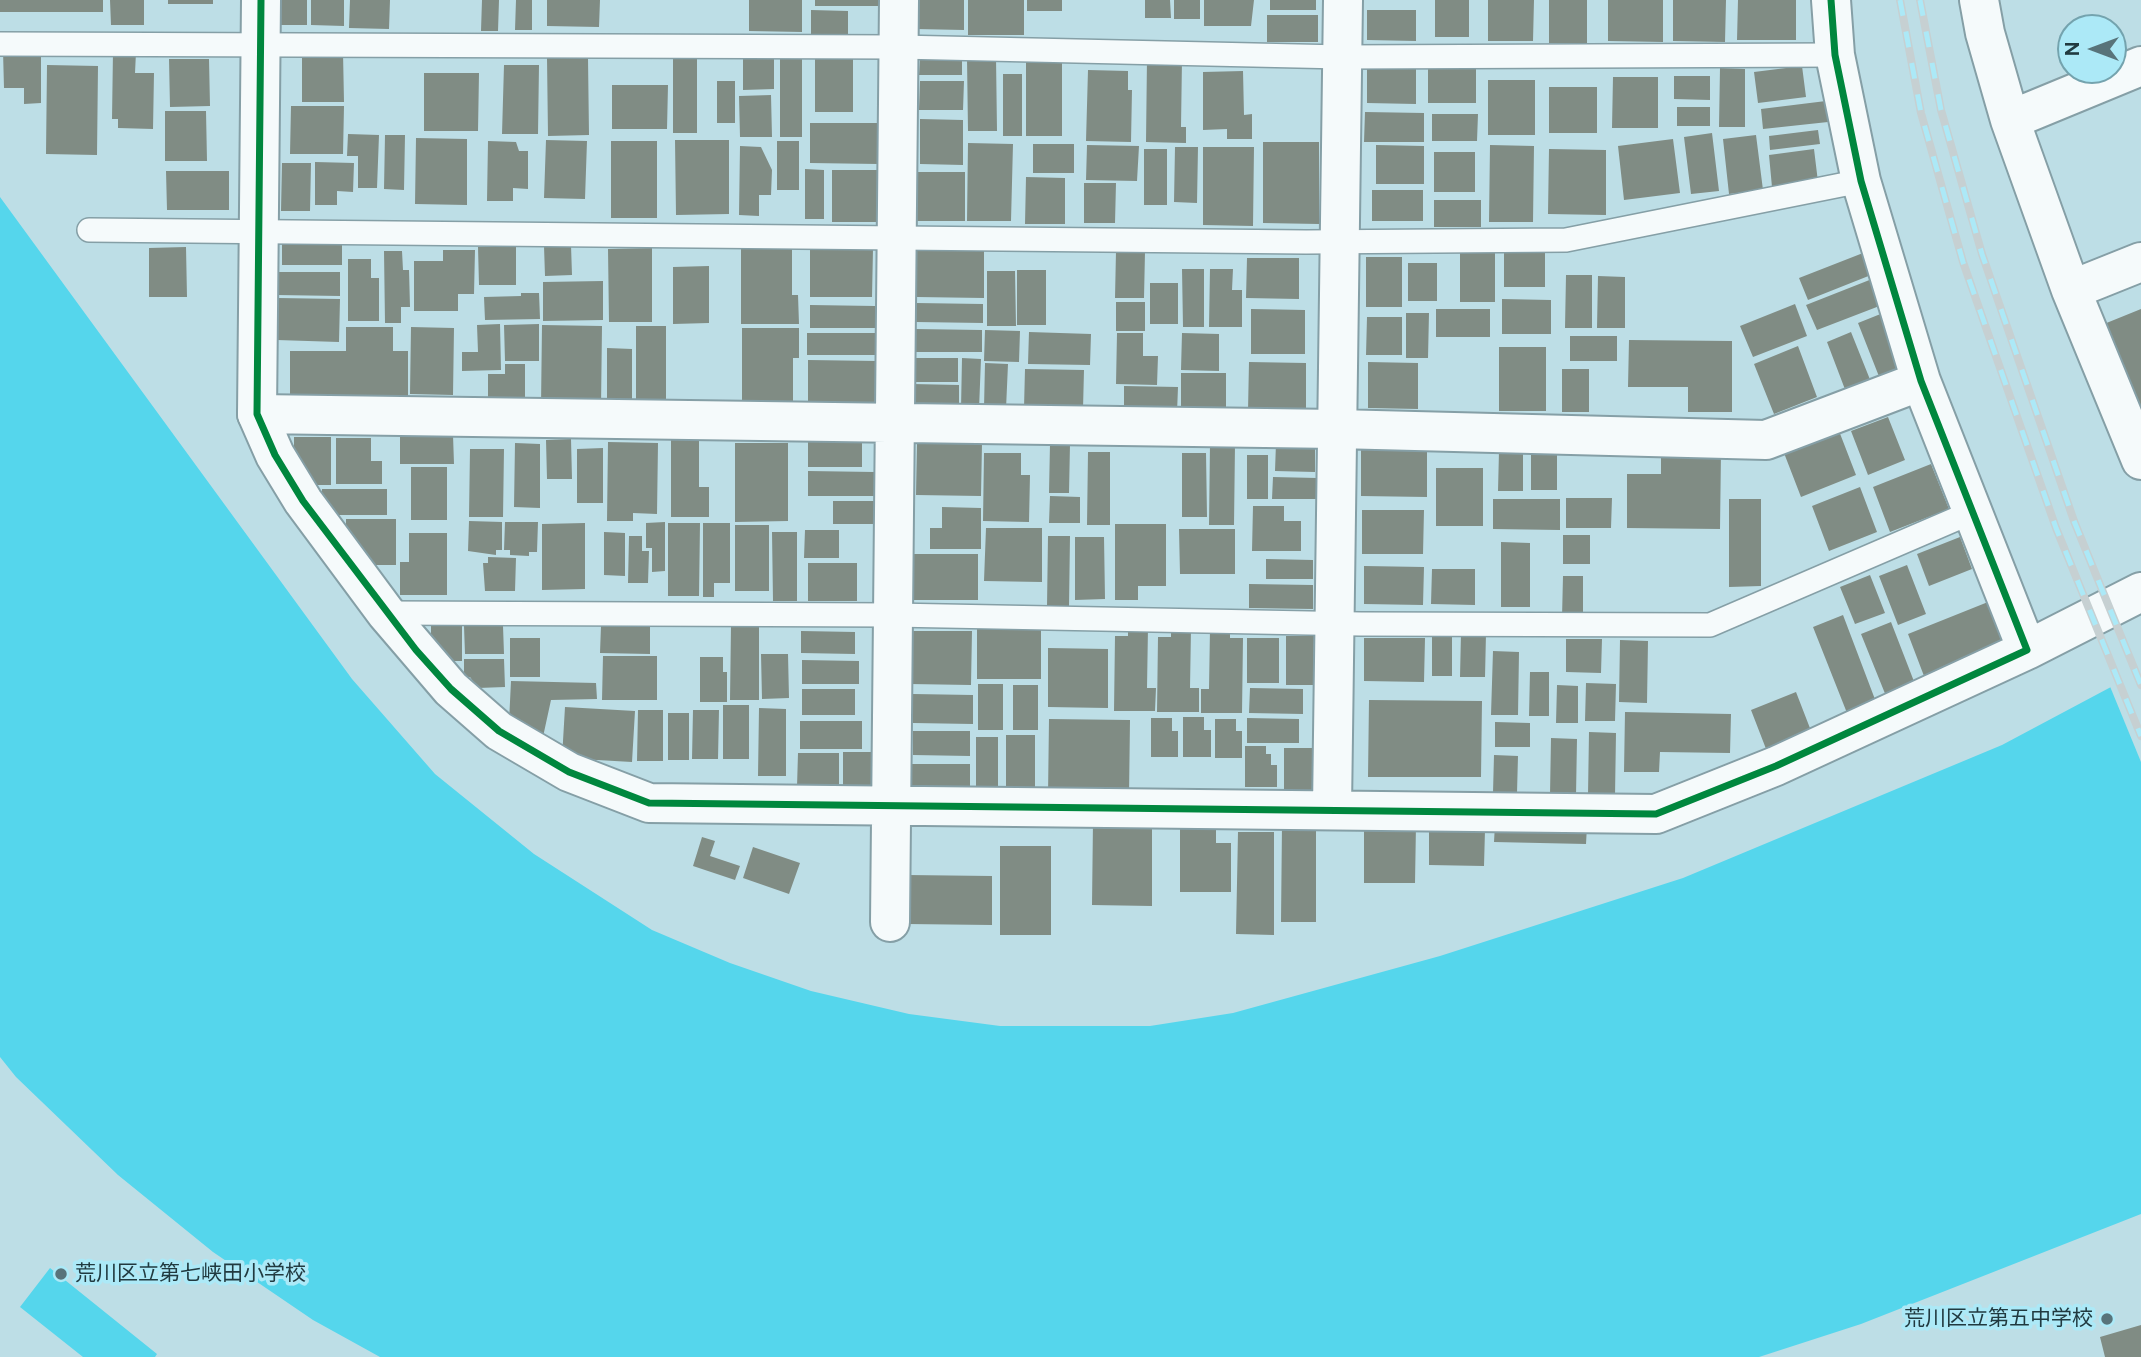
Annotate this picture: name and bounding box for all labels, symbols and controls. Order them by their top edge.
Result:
north arrow [2057,14,2127,84]
text: N [2061,42,2084,56]
place label: 荒川区立第七峡田小学校 [75,1261,306,1287]
marker: 荒川区立第七峡田小学校 [53,1266,69,1282]
place label: 荒川区立第五中学校 [1904,1306,2093,1332]
marker: 荒川区立第五中学校 [2099,1311,2115,1327]

